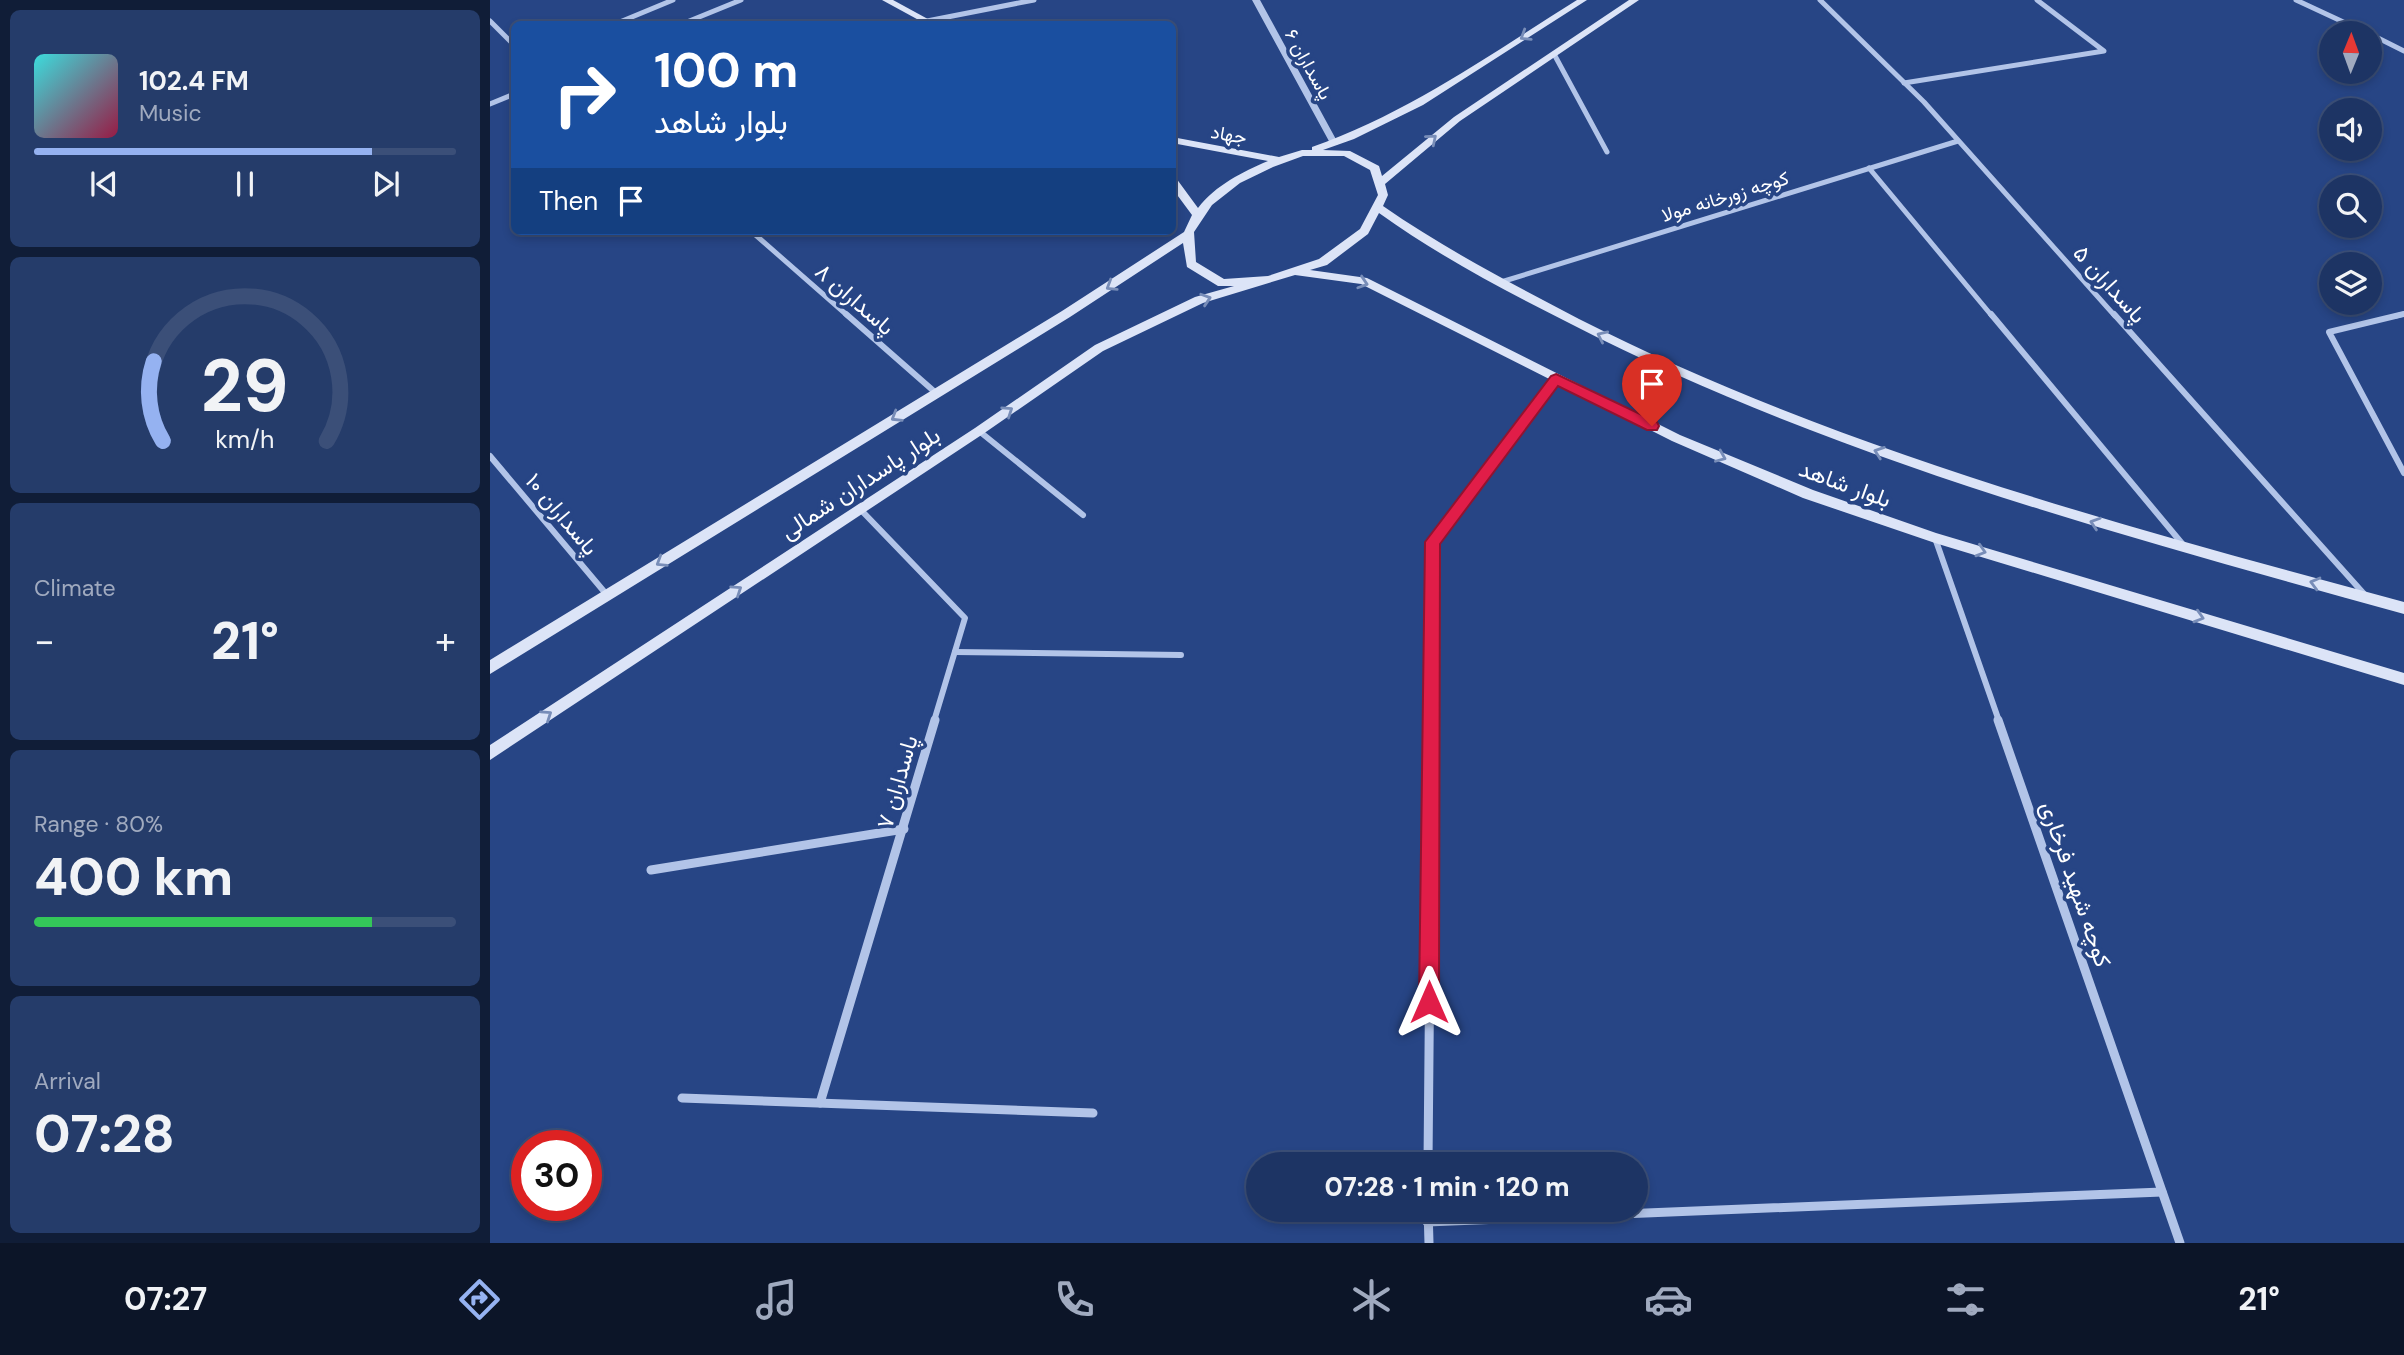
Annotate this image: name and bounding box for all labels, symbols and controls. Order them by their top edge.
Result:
north arrow [2319,21,2382,84]
map controls [2319,21,2382,315]
street label: پاسداران ۶ [1278,24,1338,105]
one-way arrow [1520,27,1533,40]
text: 100 m [654,38,798,102]
icon: right [539,49,630,140]
text: 102.4 FM [139,64,249,98]
text: Music [139,98,202,128]
button: sound [2319,98,2382,161]
text: بلوار شاهد [654,101,788,143]
street label: جهاد [1209,119,1249,150]
one-way arrow [1424,135,1437,147]
icon: previous [85,165,123,203]
icon: pause [226,165,264,203]
icon: next [367,165,405,203]
street label: کوچه زورخانه مولا [1659,165,1792,229]
button: search [2319,175,2382,238]
icon: arrive [612,182,650,220]
text: Then [539,184,598,218]
street label: پاسداران ۵ [2066,238,2153,330]
button: layers [2319,252,2382,315]
street label: پاسداران ۸ [808,256,901,342]
one-way arrow [1356,275,1368,289]
one-way arrow [1106,277,1119,290]
one-way arrow [1199,293,1211,307]
one-way arrow [1597,330,1609,344]
text: 29 [201,339,289,434]
pin [1622,354,1682,426]
icon: arrive [1633,365,1671,403]
one-way arrow [1001,406,1014,419]
one-way arrow [891,409,904,422]
street label: بلوار پاسداران شمالی [774,420,946,547]
text: km/h [215,423,275,456]
one-way arrow [1874,446,1886,460]
one-way arrow [1715,449,1727,463]
street label: بلوار شاهد [1795,453,1895,515]
street label: پاسداران ۱۰ [518,467,605,562]
one-way arrow [2090,516,2102,531]
one-way arrow [1975,543,1987,558]
one-way arrow [656,554,669,567]
text: Climate [34,573,116,603]
one-way arrow [2309,577,2321,592]
one-way arrow [729,585,742,598]
text: 21° [211,607,279,675]
one-way arrow [2193,608,2205,623]
text: − [34,616,55,666]
text: + [435,616,456,666]
one-way arrow [539,711,552,723]
street label: پاسداران ۷ [869,732,926,832]
street label: کوچه شهید فرخاری [2033,797,2118,971]
text: Range · 80% [34,809,163,839]
text: 400 km [34,843,233,911]
position arrow [1392,965,1466,1039]
text: Arrival [34,1066,101,1096]
text: 07:28 [34,1100,175,1168]
speed limit sign: 30 [511,1130,602,1221]
text: 07:28 · 1 min · 120 m [1325,1170,1569,1204]
icon: directions [455,1275,504,1324]
icon: music [752,1275,801,1324]
icon: phone [1050,1275,1099,1324]
icon: climate [1347,1275,1396,1324]
icon: car [1644,1275,1693,1324]
icon: filters [1941,1275,1990,1324]
text: 07:27 [124,1278,207,1320]
text: 21° [2238,1278,2280,1320]

